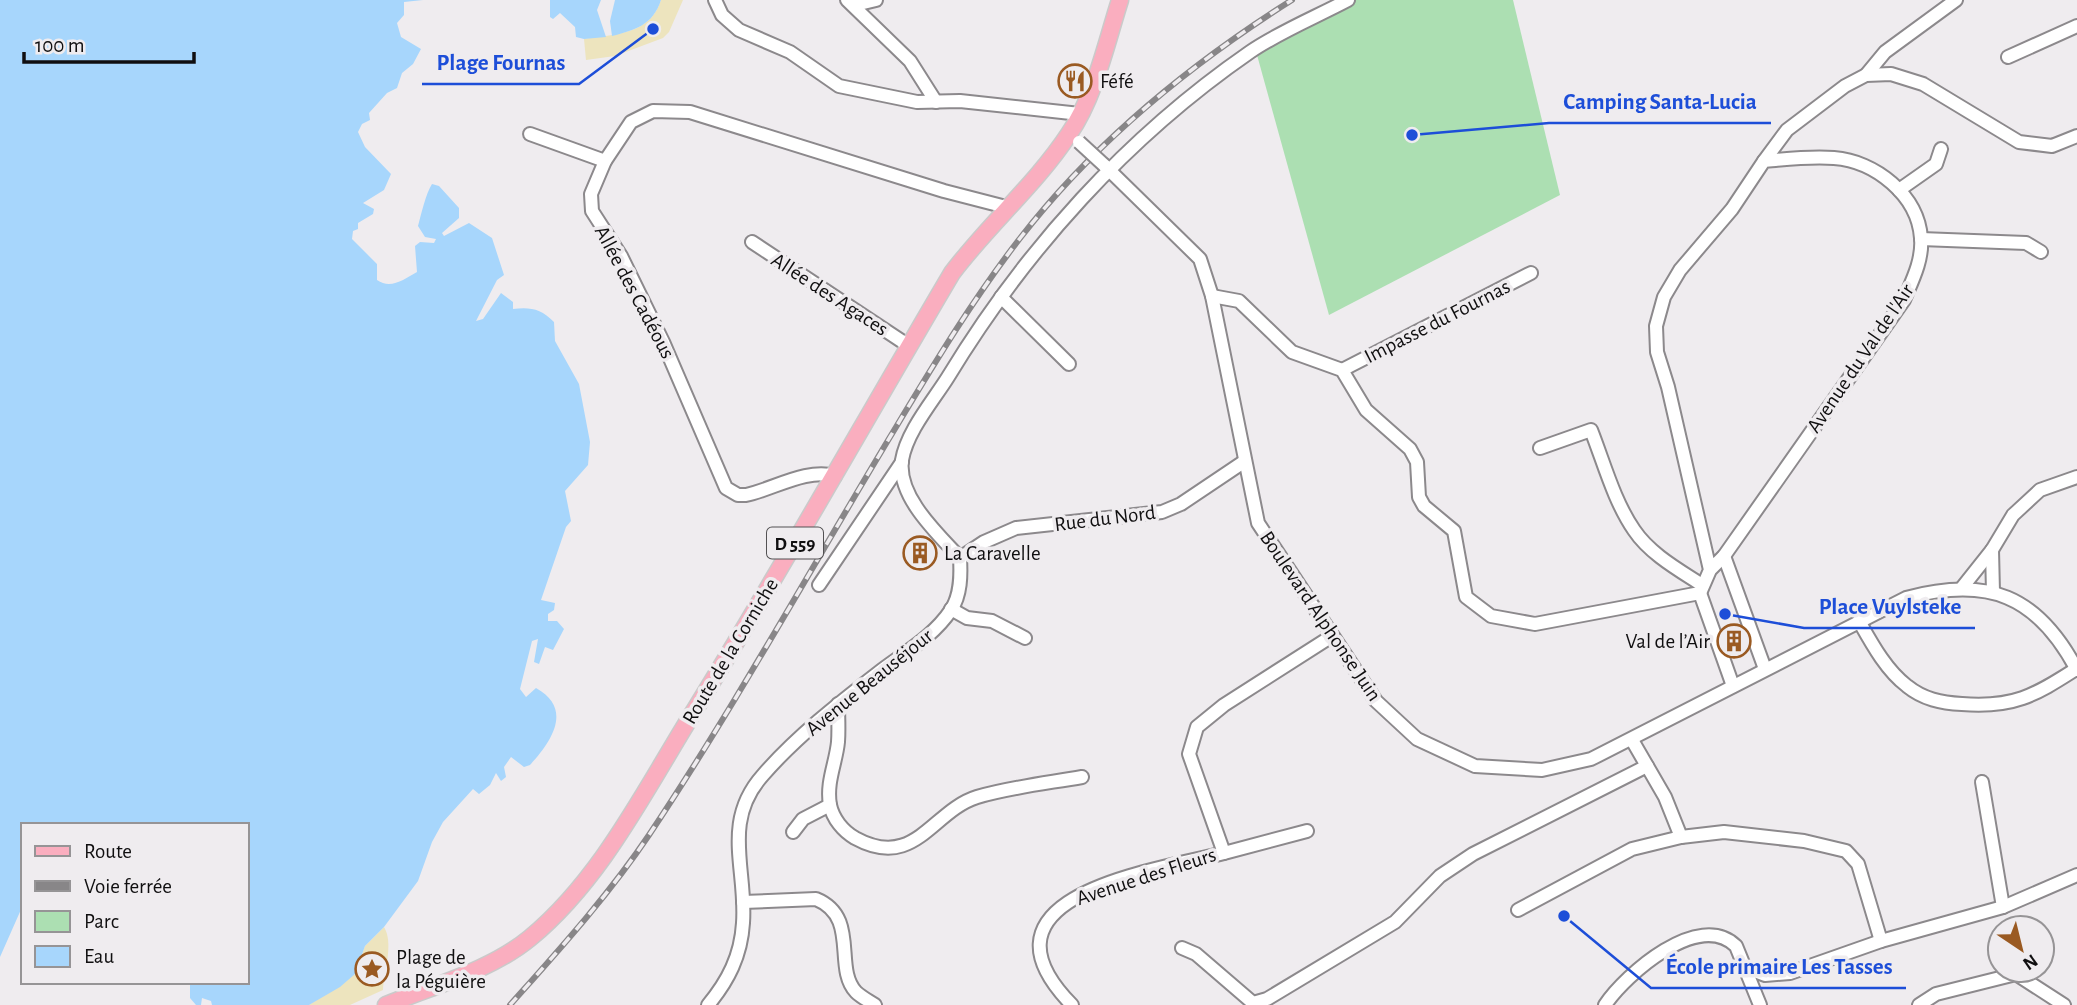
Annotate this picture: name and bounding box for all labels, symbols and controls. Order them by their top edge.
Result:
scale bar [24,21,194,65]
text: 100 m [35,35,85,56]
callout: Plage Fournas [422,40,579,84]
text: Plage Fournas [437,52,566,75]
restaurant icon: Féfé [1056,62,1094,100]
place label: Féfé [1100,71,1134,92]
callout: Camping Santa-Lucia [1549,79,1771,123]
text: Camping Santa-Lucia [1563,91,1757,114]
street label: Allée des Cadéous [591,222,678,362]
street label: Allée des Agaces [768,249,892,340]
street label: Impasse du Fournas [1361,276,1514,367]
street label: Avenue du Val de l'Air [1803,280,1918,436]
street label: Rue du Nord [1053,502,1157,535]
road number: D 559 [767,528,823,558]
street label: Boulevard Alphonse Juin [1256,528,1385,705]
building icon: La Caravelle [901,534,939,572]
place label: La Caravelle [944,543,1041,564]
street label: Route de la Corniche [679,575,782,728]
callout: Place Vuylsteke [1804,584,1975,628]
text: Place Vuylsteke [1819,596,1961,619]
building icon: Val de l’Air [1715,622,1753,660]
street label: Avenue Beauséjour [802,625,937,740]
place label: Val de l’Air [1625,631,1710,652]
legend [21,823,248,984]
text: Route [84,841,132,862]
street label: Avenue des Fleurs [1074,844,1219,909]
text: Voie ferrée [84,876,172,897]
text: Parc [84,911,119,932]
north arrow [1986,914,2056,984]
callout: École primaire Les Tasses [1651,944,1906,988]
text: Eau [84,946,114,967]
place label: Plage de la Péguière [396,947,486,992]
place icon: Plage de la Péguière [353,950,391,988]
text: N [2019,950,2041,973]
text: École primaire Les Tasses [1665,953,1893,979]

